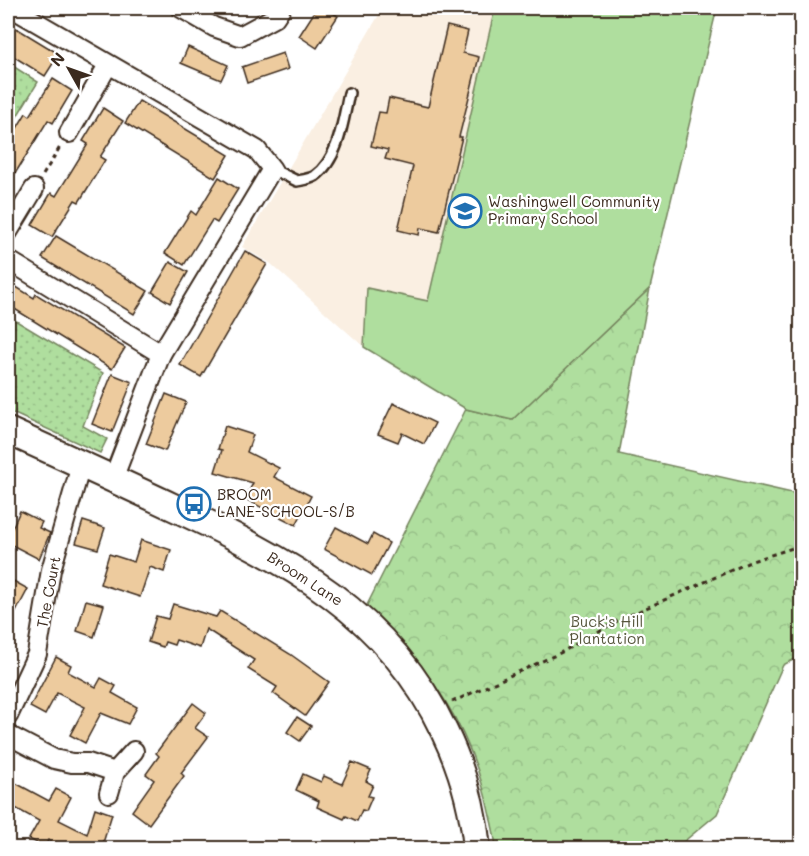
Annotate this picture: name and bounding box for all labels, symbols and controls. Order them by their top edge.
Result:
north arrow [39,39,99,99]
text: N [45,48,69,70]
place label: Washingwell Community Primary School [488,191,660,228]
school or university icon: Washingwell Community Primary School [447,193,483,229]
place label: BROOM LANE-SCHOOL-S/B [217,484,355,521]
bus stop icon: BROOM LANE-SCHOOL-S/B [176,486,212,522]
street label: Broom Lane [264,546,347,610]
street label: The Court [31,554,65,629]
park label: Buck's Hill Plantation [570,611,644,648]

